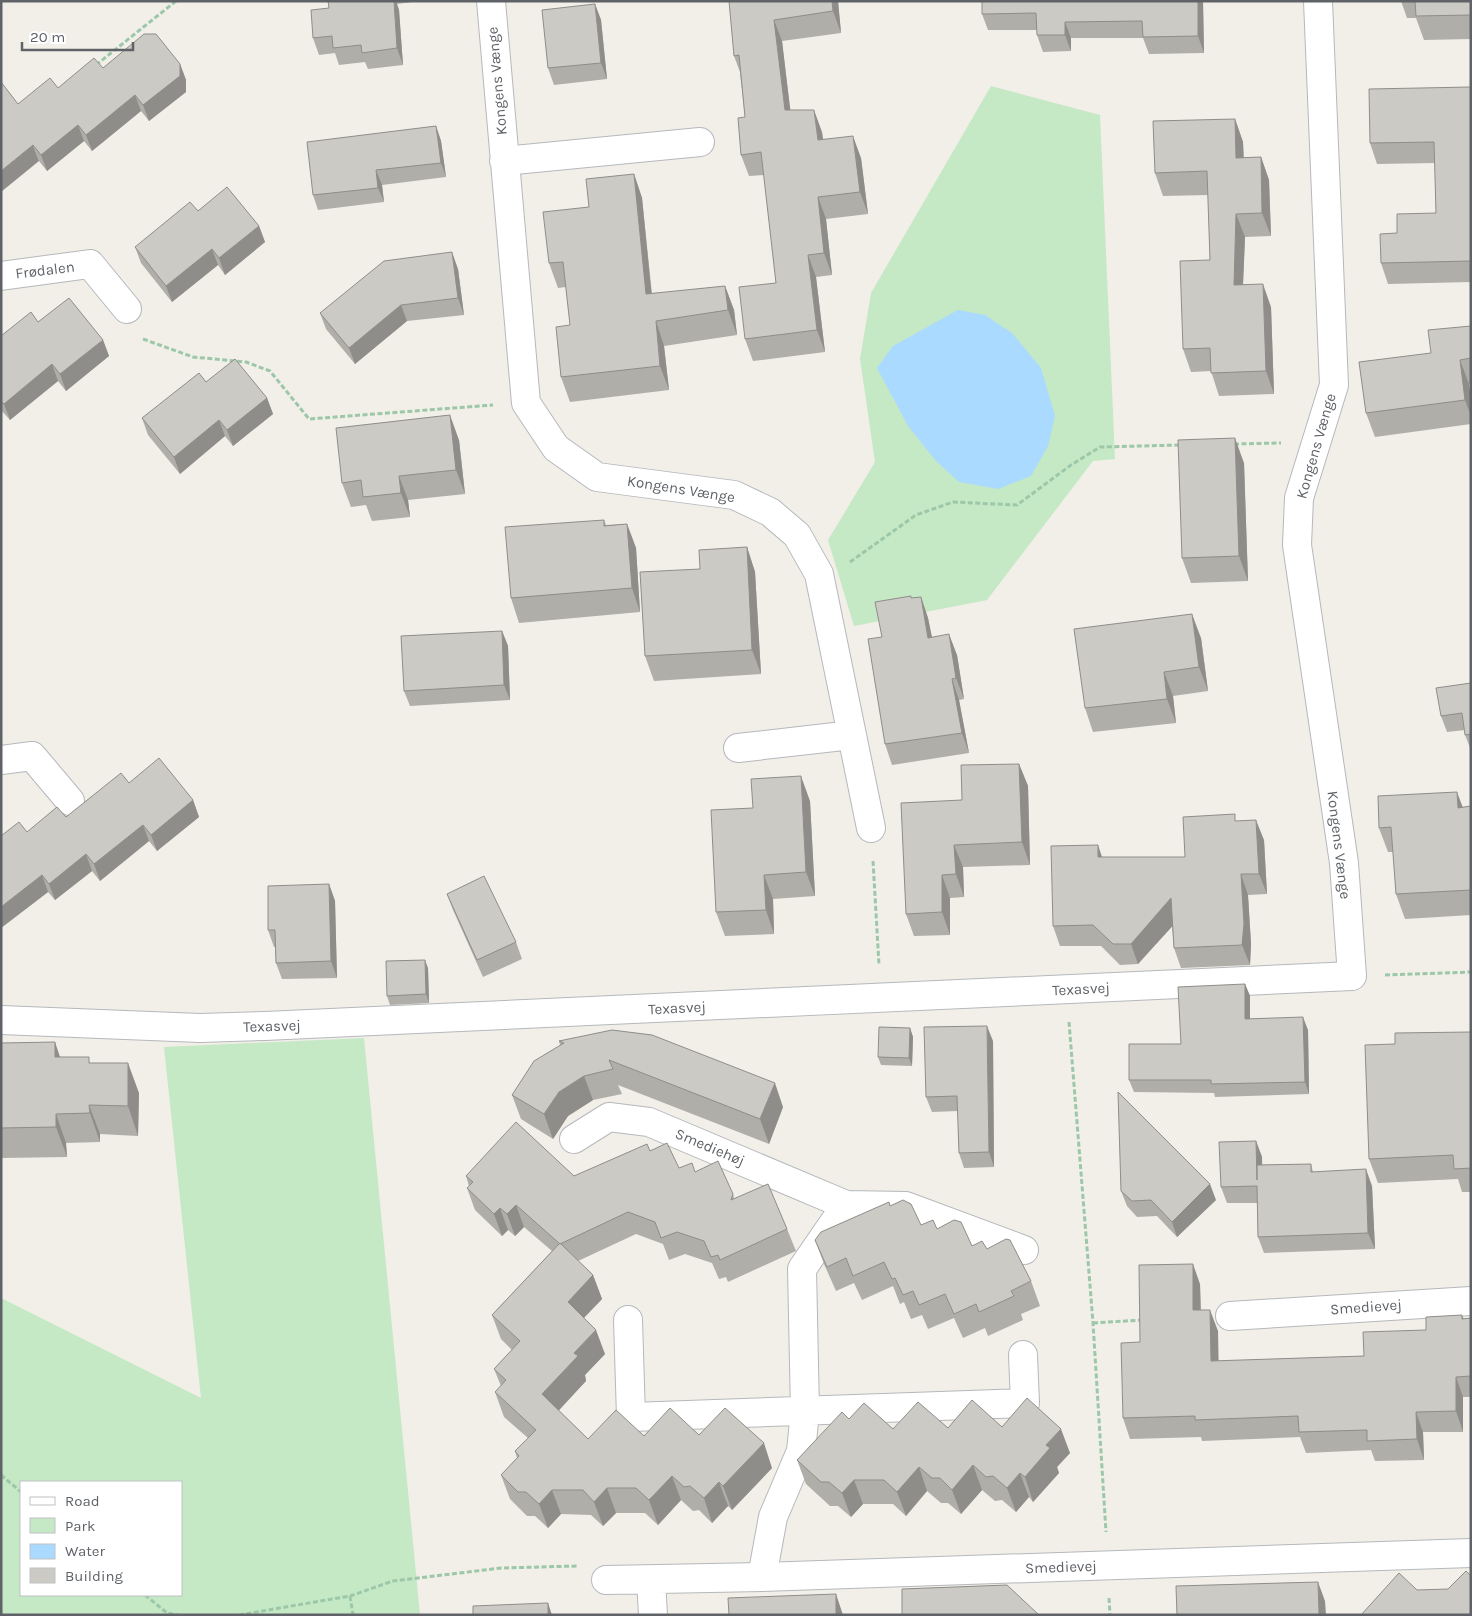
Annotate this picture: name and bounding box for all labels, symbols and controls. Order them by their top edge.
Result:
scale bar [22,20,134,52]
street label: Kongens Vænge [483,26,511,136]
text: 20 m [30,28,65,46]
street label: Frødalen [14,257,76,283]
street label: Kongens Vænge [1292,391,1340,501]
street label: Kongens Vænge [626,472,736,506]
street label: Kongens Vænge [1323,790,1355,900]
street label: Texasvej [1052,978,1110,1000]
street label: Texasvej [648,997,706,1019]
street label: Texasvej [243,1016,301,1036]
street label: Smediehøj [673,1124,747,1170]
street label: Smedievej [1330,1296,1402,1318]
legend [20,1481,182,1596]
text: Road [65,1492,100,1510]
text: Park [65,1517,95,1535]
text: Water [65,1542,106,1560]
street label: Smedievej [1025,1557,1097,1577]
text: Building [65,1567,123,1585]

